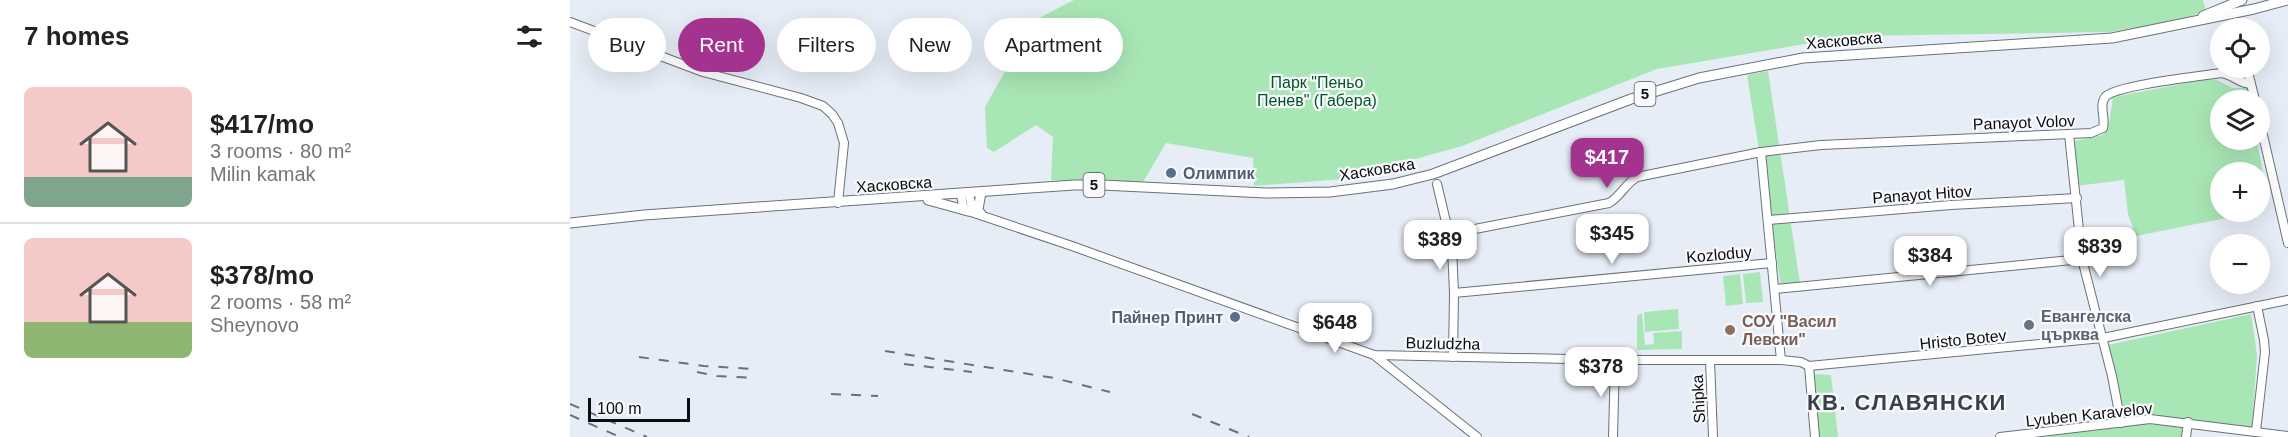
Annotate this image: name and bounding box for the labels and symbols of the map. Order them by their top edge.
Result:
street label: Хасковска [1805,29,1883,52]
park label: Парк "Пеньо Пенев" (Габера) [1257,74,1377,109]
road number: 5 [1634,82,1656,106]
street label: Panayot Volov [1973,112,2075,133]
pin: $417 [1571,138,1643,189]
street label: Хасковска [1338,155,1416,184]
place label: Олимпик [1183,165,1256,182]
marker: Олимпик [1164,166,1178,180]
street label: Хасковска [855,173,933,196]
road number: 5 [1084,173,1104,197]
street label: Panayot Hitov [1872,183,1972,206]
pin: $345 [1576,214,1648,265]
pin: $389 [1404,220,1476,271]
pin: $839 [2064,227,2136,278]
pin: $384 [1894,236,1966,287]
street label: Kozloduy [1686,243,1753,266]
pin: $648 [1299,303,1371,354]
place label: Евангелска църква [2041,308,2131,343]
place label: Пайнер Принт [1111,309,1223,326]
marker: Пайнер Принт [1228,310,1242,324]
place label: СОУ "Васил Левски" [1742,313,1837,348]
marker: Евангелска църква [2022,318,2036,332]
marker: СОУ "Васил Левски" [1723,323,1737,337]
street label: Hristo Botev [1919,326,2007,353]
street label: Buzludzha [1405,334,1481,353]
pin: $378 [1565,347,1637,398]
street label: Shipka [1689,374,1708,424]
district label: КВ. СЛАВЯНСКИ [1807,390,2007,415]
scale bar [588,395,690,422]
street label: Lyuben Karavelov [2025,399,2153,430]

